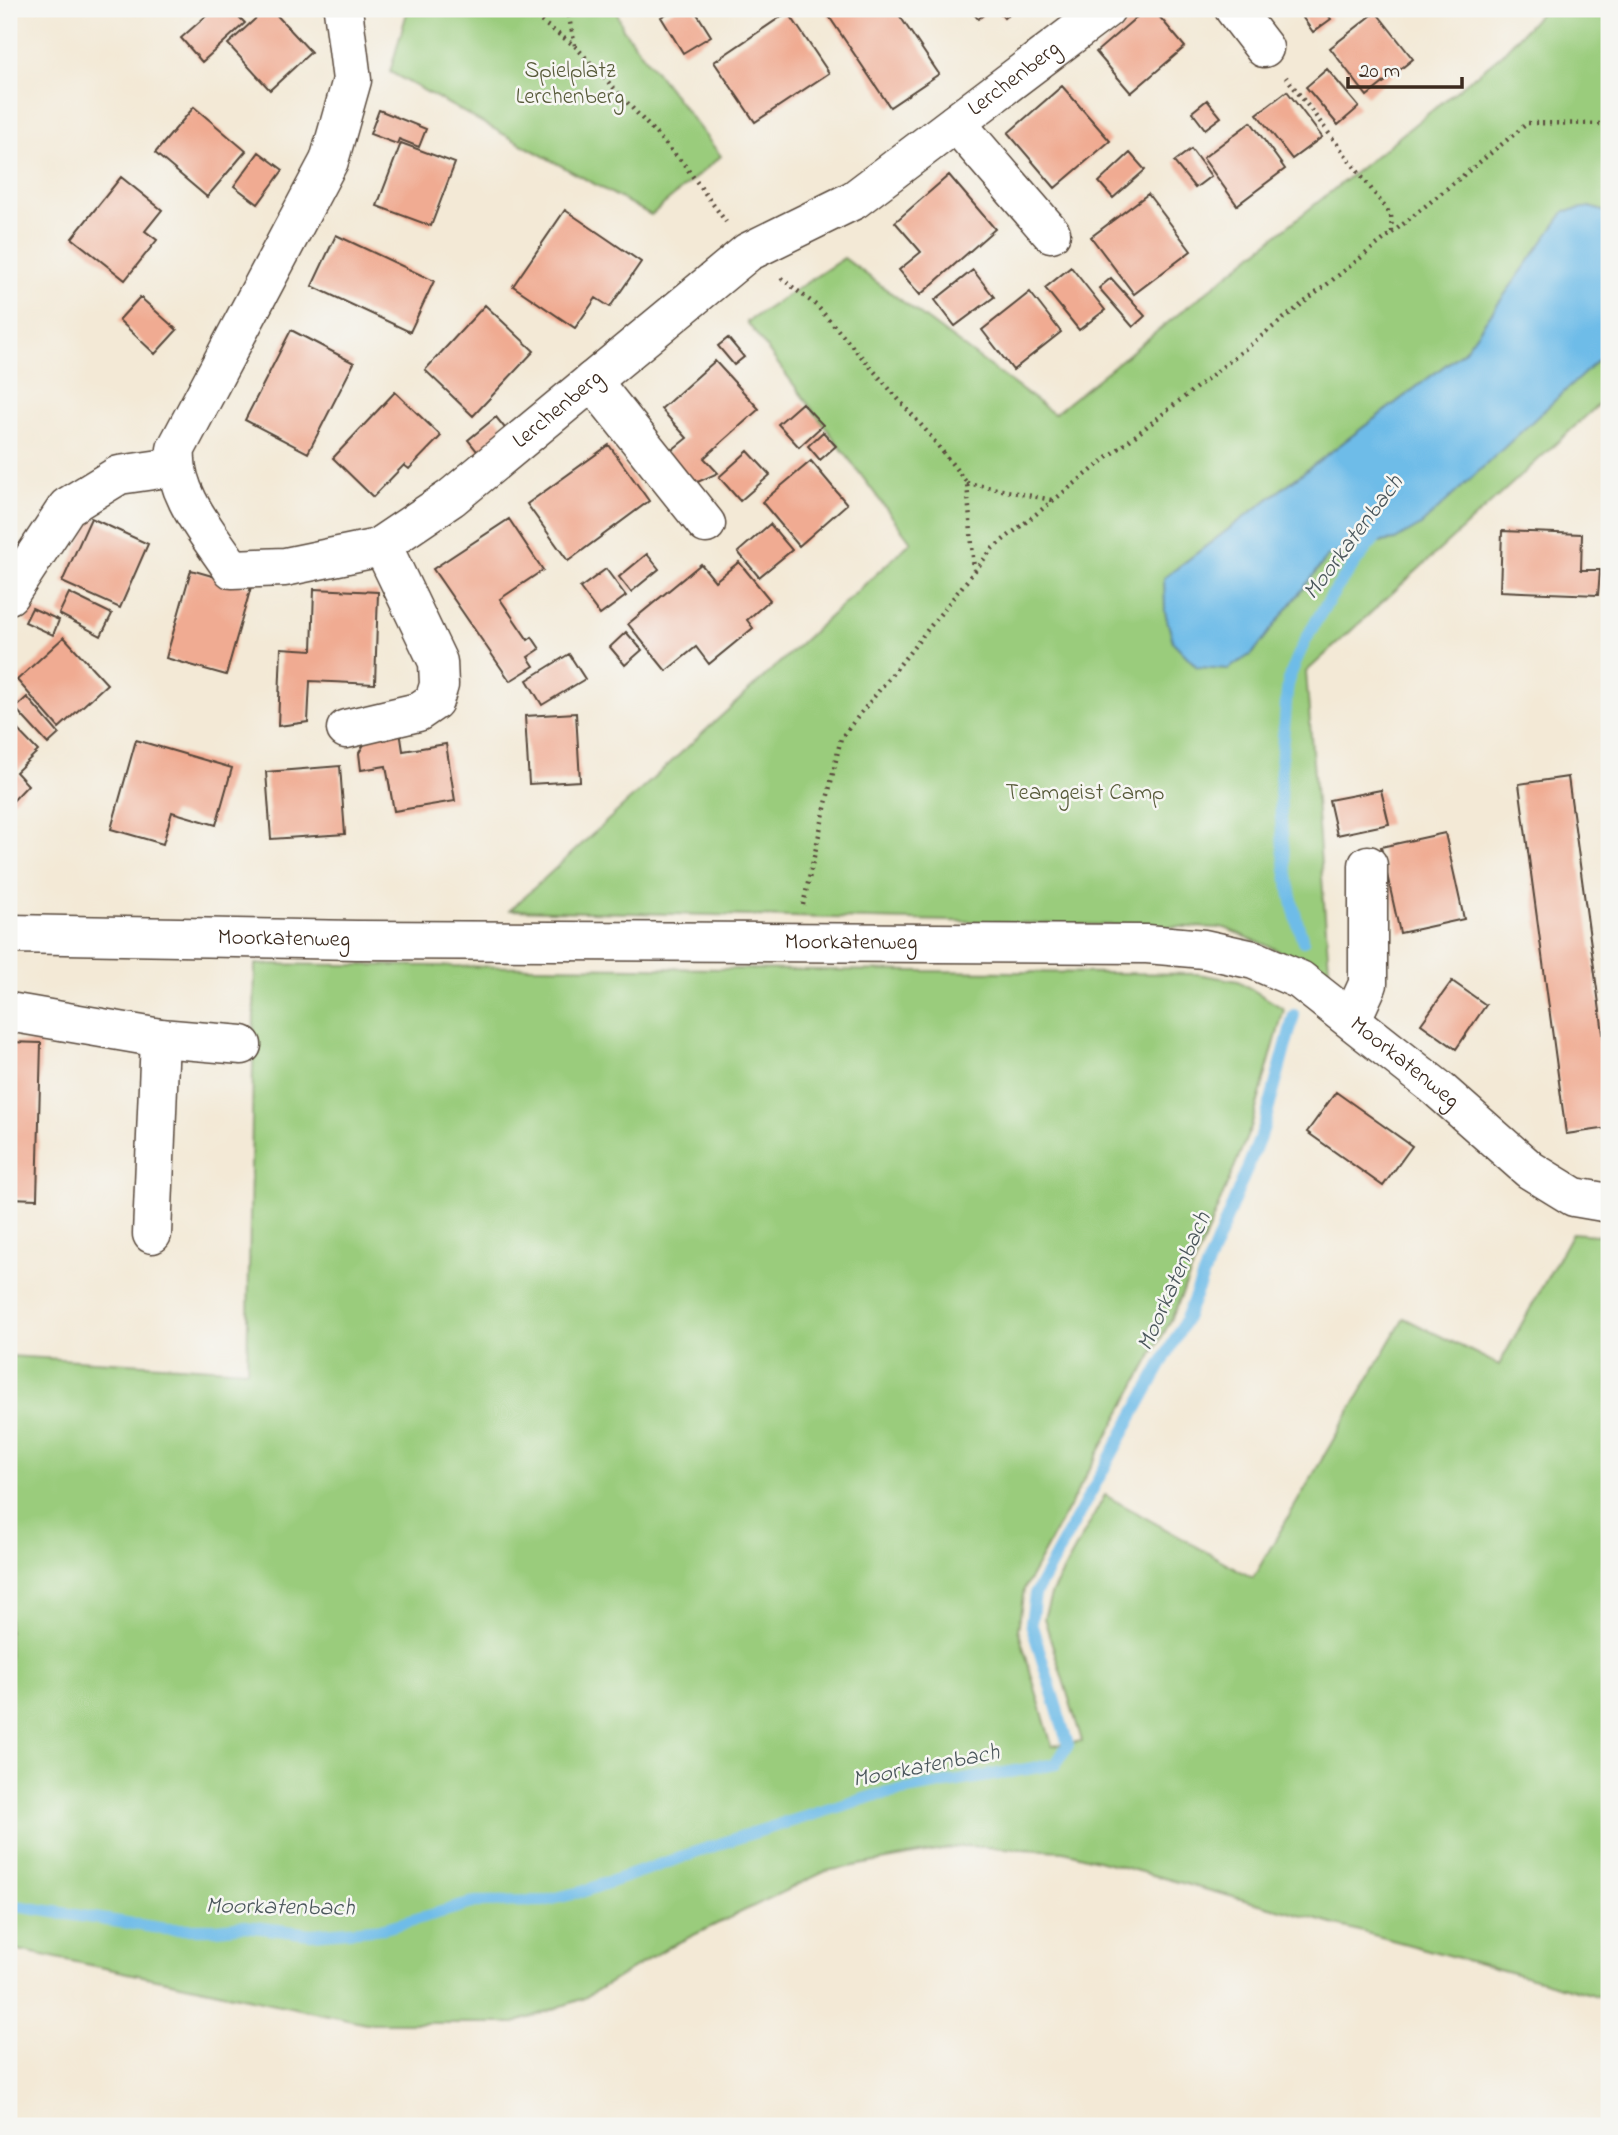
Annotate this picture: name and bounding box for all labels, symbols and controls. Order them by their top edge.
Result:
street label: Lerchenberg [961,33,1068,125]
scale bar [1348,46,1462,90]
park label: Spielplatz Lerchenberg [516,55,624,115]
text: 20 m [1359,57,1400,87]
street label: Lerchenberg [505,362,611,457]
water label: Moorkatenbach [1295,468,1413,608]
park label: Teamgeist Camp [1005,777,1165,811]
street label: Moorkatenweg [217,921,351,957]
street label: Moorkatenweg [785,926,917,960]
street label: Moorkatenweg [1342,1009,1467,1118]
water label: Moorkatenbach [1129,1206,1221,1357]
water label: Moorkatenbach [850,1736,1003,1798]
water label: Moorkatenbach [205,1889,355,1927]

